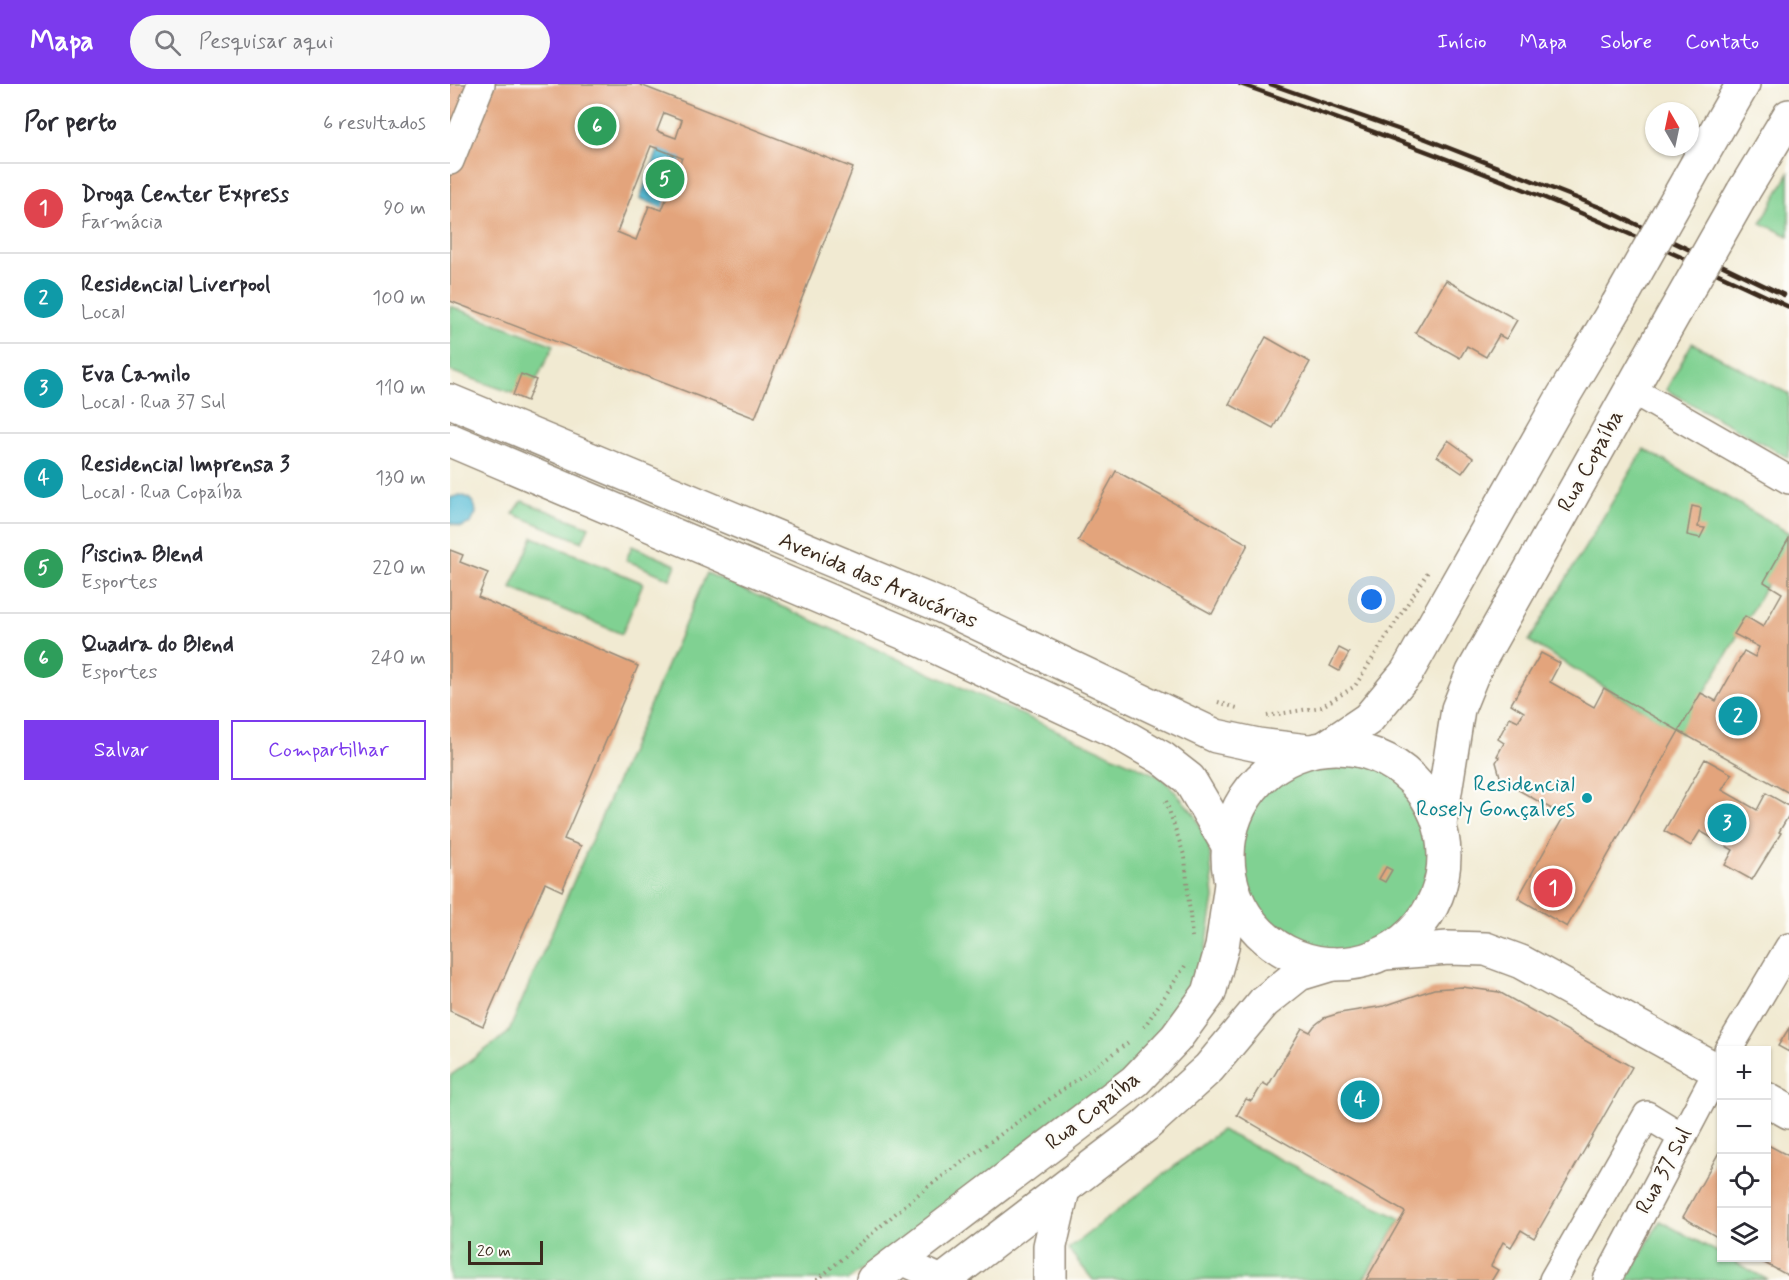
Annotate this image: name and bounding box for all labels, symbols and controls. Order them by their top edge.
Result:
search box [130,15,550,69]
text: Mapa [30,24,94,61]
icon: search [151,26,184,59]
text: Pesquisar aqui [199,28,334,56]
text: Início [1437,28,1487,56]
text: Mapa [1520,28,1567,56]
text: Sobre [1600,28,1652,56]
text: Contato [1685,28,1759,56]
north arrow [1645,102,1699,156]
pin: 6 [578,104,616,148]
text: Por perto [24,106,117,140]
text: 6 resultados [323,110,426,137]
pin: 5 [646,156,684,202]
text: Droga Center Express [81,181,289,209]
text: 1 [39,195,48,222]
text: 90 m [383,195,426,222]
text: Farmácia [81,209,163,236]
text: Residencial Liverpool [81,271,270,299]
text: 2 [39,285,48,312]
text: 100 m [372,285,426,312]
text: Local [81,299,125,326]
text: Eva Camilo [81,361,190,389]
text: 3 [39,375,48,402]
text: 110 m [375,375,426,402]
text: Local · Rua 37 Sul [81,389,226,416]
street label: Rua Copaíba [1551,405,1631,517]
text: Residencial Imprensa 3 [81,451,290,479]
text: 4 [38,465,49,492]
text: 130 m [375,465,426,492]
text: Local · Rua Copaíba [81,479,243,506]
street label: Avenida das Araucárias [774,526,982,636]
text: Piscina Blend [81,541,203,569]
text: 5 [38,555,50,582]
text: 220 m [372,555,426,582]
text: Esportes [81,569,157,596]
your location [1357,585,1386,614]
text: Quadra do Blend [81,631,234,659]
text: 6 [38,645,49,672]
text: 240 m [371,645,426,672]
text: Esportes [81,659,157,686]
pin: 2 [1718,694,1758,738]
button: Salvar [24,720,219,780]
button: Compartilhar [231,720,426,780]
place label: Residencial Rosely Gonçalves [1416,771,1575,824]
marker: Residencial Rosely Gonçalves [1580,791,1594,805]
pin: 3 [1708,800,1746,846]
pin: 1 [1534,866,1572,910]
map controls [1717,1046,1771,1262]
button: + [1717,1046,1771,1100]
street label: Rua Copaíba [1040,1065,1146,1157]
pin: 4 [1340,1078,1380,1122]
button: − [1717,1100,1771,1154]
street label: Rua 37 Sul [1630,1123,1698,1219]
button: locate [1717,1154,1771,1208]
button: layers [1717,1208,1771,1262]
scale bar [468,1238,543,1266]
text: 20 m [477,1241,511,1262]

